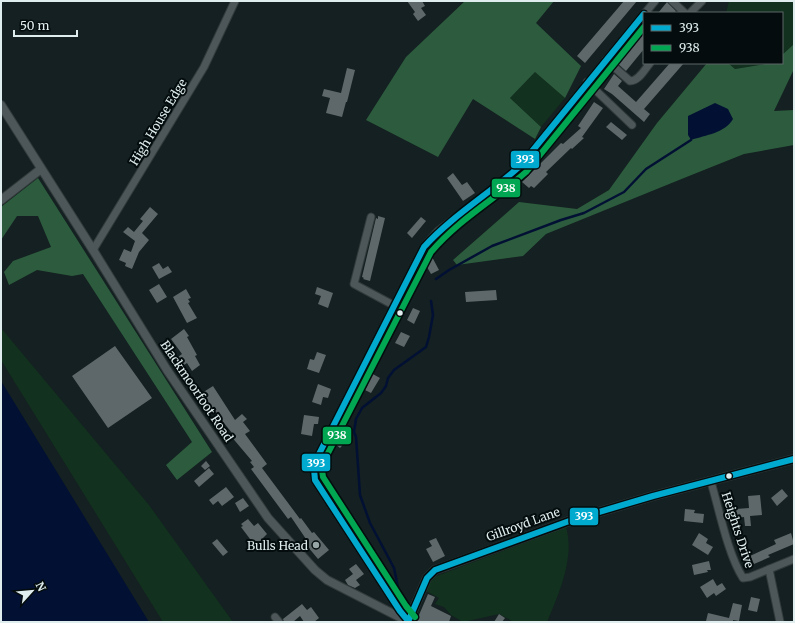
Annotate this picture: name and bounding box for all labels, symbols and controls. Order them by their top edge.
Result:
scale bar [14,12,77,38]
legend [643,12,783,64]
text: 50 m [20,18,49,33]
text: 393 [679,20,699,35]
text: 938 [679,40,700,55]
street label: High House Edge [126,76,190,168]
line badge: 393 [510,150,540,169]
text: 393 [516,152,534,166]
line badge: 938 [491,178,521,198]
text: 938 [496,181,516,195]
unlabelled marker [395,308,405,318]
street label: Blackmoorfoot Road [158,338,236,444]
line badge: 938 [322,426,352,445]
text: 938 [327,428,347,442]
line badge: 393 [301,453,331,472]
text: 393 [307,456,325,470]
unlabelled marker [724,471,734,481]
street label: Heights Drive [719,490,757,570]
street label: Gillroyd Lane [484,504,562,544]
line badge: 393 [569,507,599,526]
text: 393 [575,509,593,523]
place label: Bulls Head [247,538,308,553]
marker: Bulls Head [311,540,321,550]
north arrow [12,571,52,611]
text: N [33,579,49,594]

